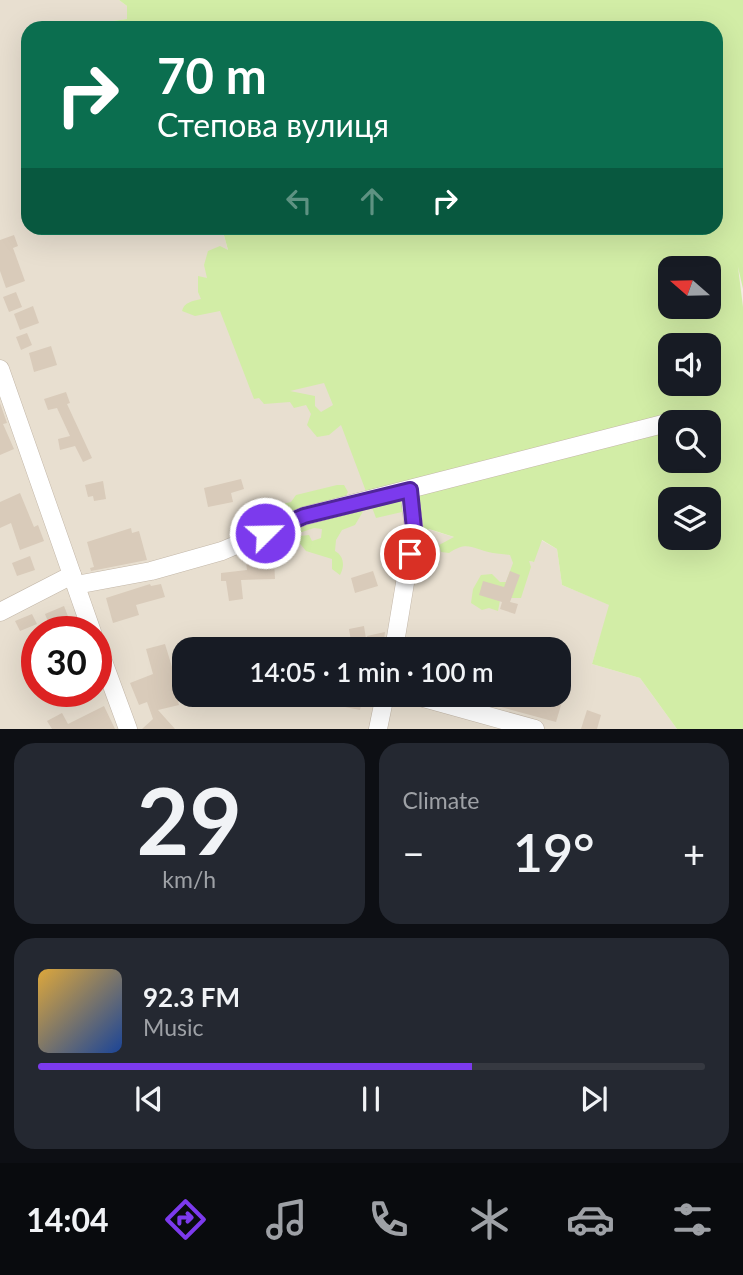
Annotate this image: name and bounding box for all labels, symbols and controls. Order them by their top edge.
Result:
text: 70 m [157,46,267,104]
icon: right [42,49,133,140]
text: Степова вулиця [157,105,389,144]
icon: left [280,182,318,220]
icon: ahead [353,182,391,220]
icon: right [426,182,464,220]
north arrow [658,256,721,318]
map controls [658,256,721,550]
button: sound [658,333,721,396]
button: search [658,410,721,473]
button: layers [658,487,721,550]
position arrow [228,496,302,570]
pin [380,524,440,584]
icon: arrive [391,535,429,573]
speed limit sign: 30 [21,616,112,707]
text: 14:05 · 1 min · 100 m [249,656,494,688]
text: 29 [136,765,242,874]
text: Climate [403,786,479,814]
text: 19° [513,821,595,883]
text: − [403,830,425,876]
text: + [683,830,705,876]
text: km/h [162,865,216,893]
text: 92.3 FM [143,981,240,1013]
text: Music [143,1013,203,1041]
icon: previous [130,1080,168,1118]
icon: pause [352,1080,390,1118]
icon: next [575,1080,613,1118]
icon: directions [161,1195,210,1244]
icon: music [262,1195,311,1244]
icon: phone [364,1195,413,1244]
icon: climate [465,1195,514,1244]
icon: car [566,1195,615,1244]
icon: filters [668,1195,717,1244]
text: 14:04 [26,1200,109,1239]

